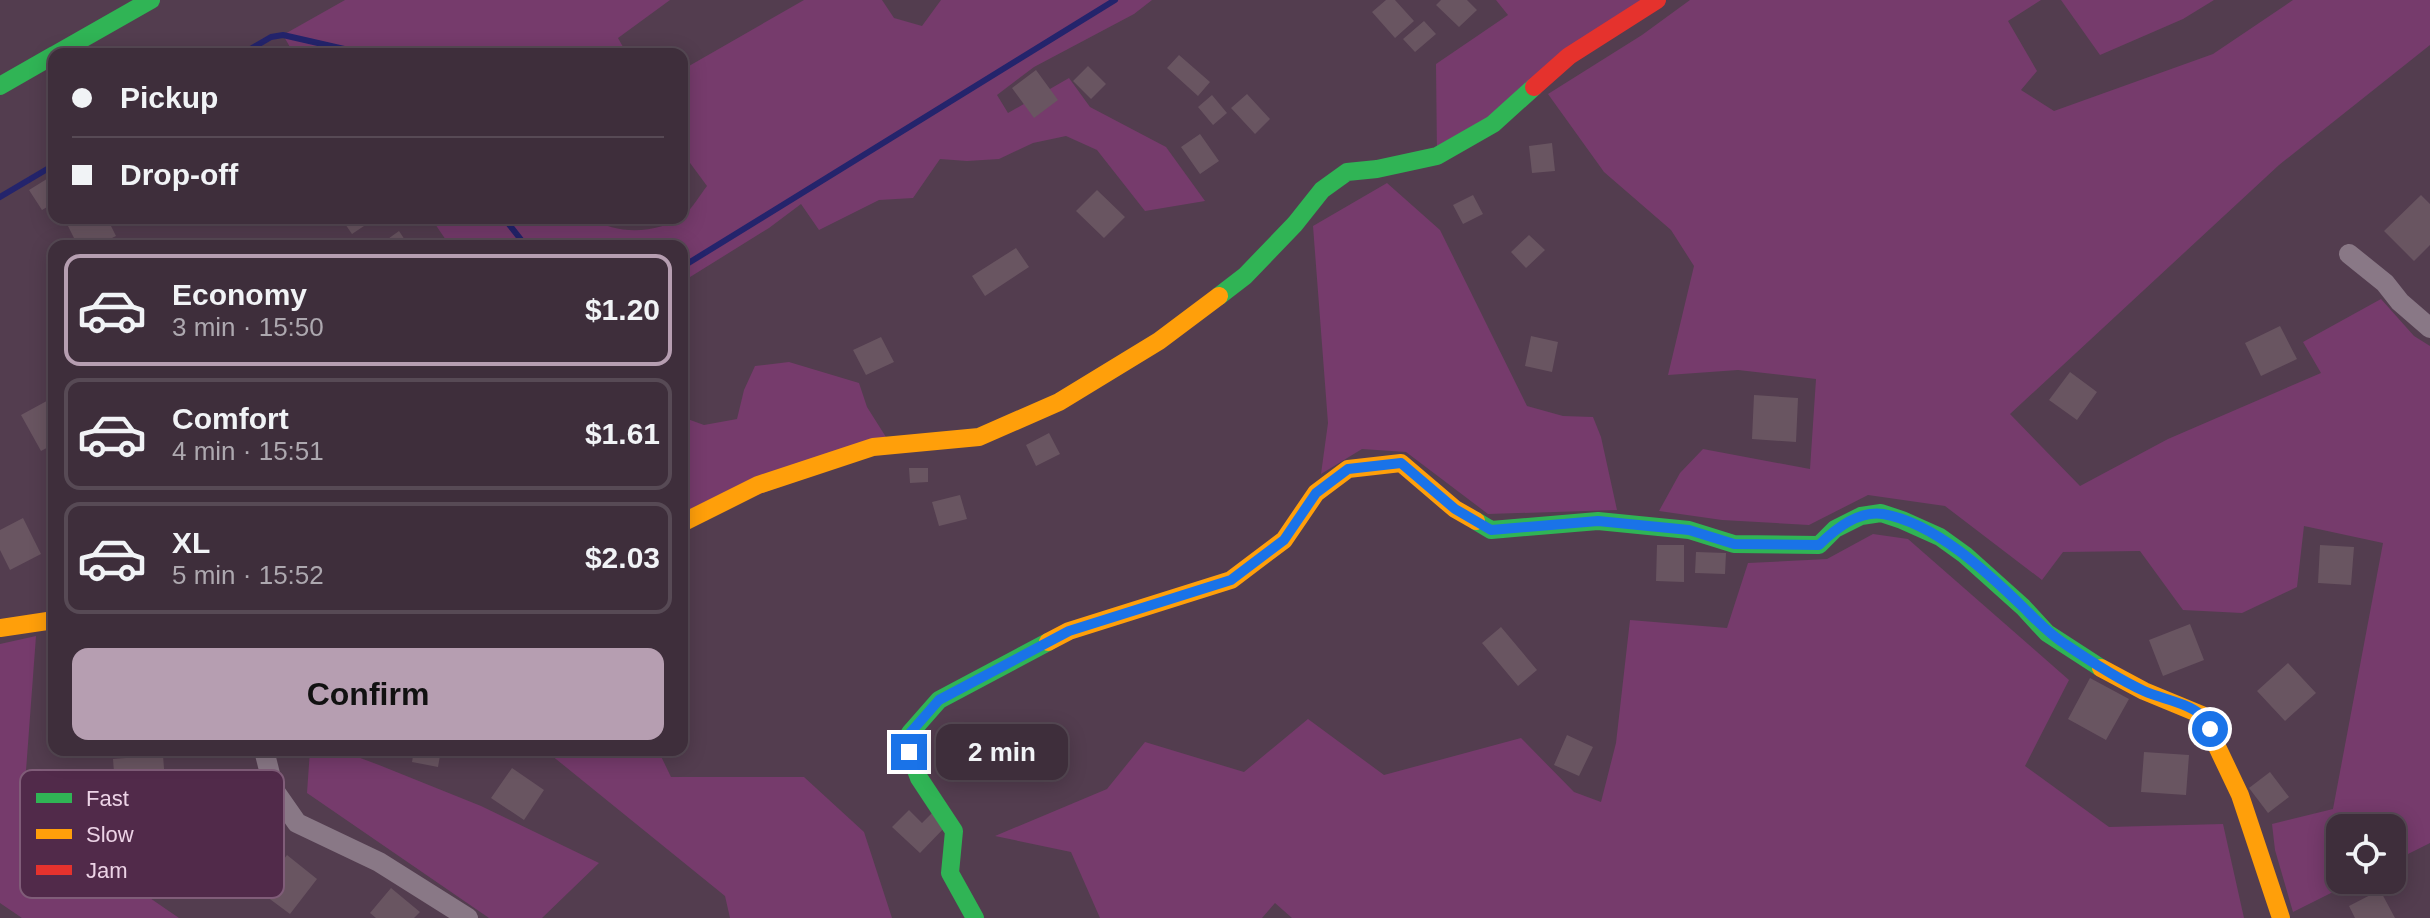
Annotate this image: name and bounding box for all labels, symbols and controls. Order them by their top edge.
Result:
text: Pickup [120,81,218,114]
text: Drop-off [120,158,238,191]
icon: car [76,274,148,346]
text: Economy [172,278,307,311]
text: $1.20 [585,293,660,326]
text: 3 min · 15:50 [172,312,324,342]
icon: car [76,398,148,470]
text: Comfort [172,402,289,435]
text: $1.61 [585,417,660,450]
text: 4 min · 15:51 [172,436,324,466]
icon: car [76,522,148,594]
text: XL [172,526,210,559]
text: $2.03 [585,541,660,574]
text: 5 min · 15:52 [172,560,324,590]
button: Confirm [72,648,664,740]
route start [2192,711,2228,747]
callout: 2 min [937,724,1069,780]
route end [891,734,927,770]
text: 2 min [968,737,1036,767]
legend [20,770,284,898]
text: Fast [86,786,129,811]
map controls [2326,814,2406,894]
button: locate [2326,814,2406,894]
text: Slow [86,822,134,847]
text: Jam [86,858,128,883]

